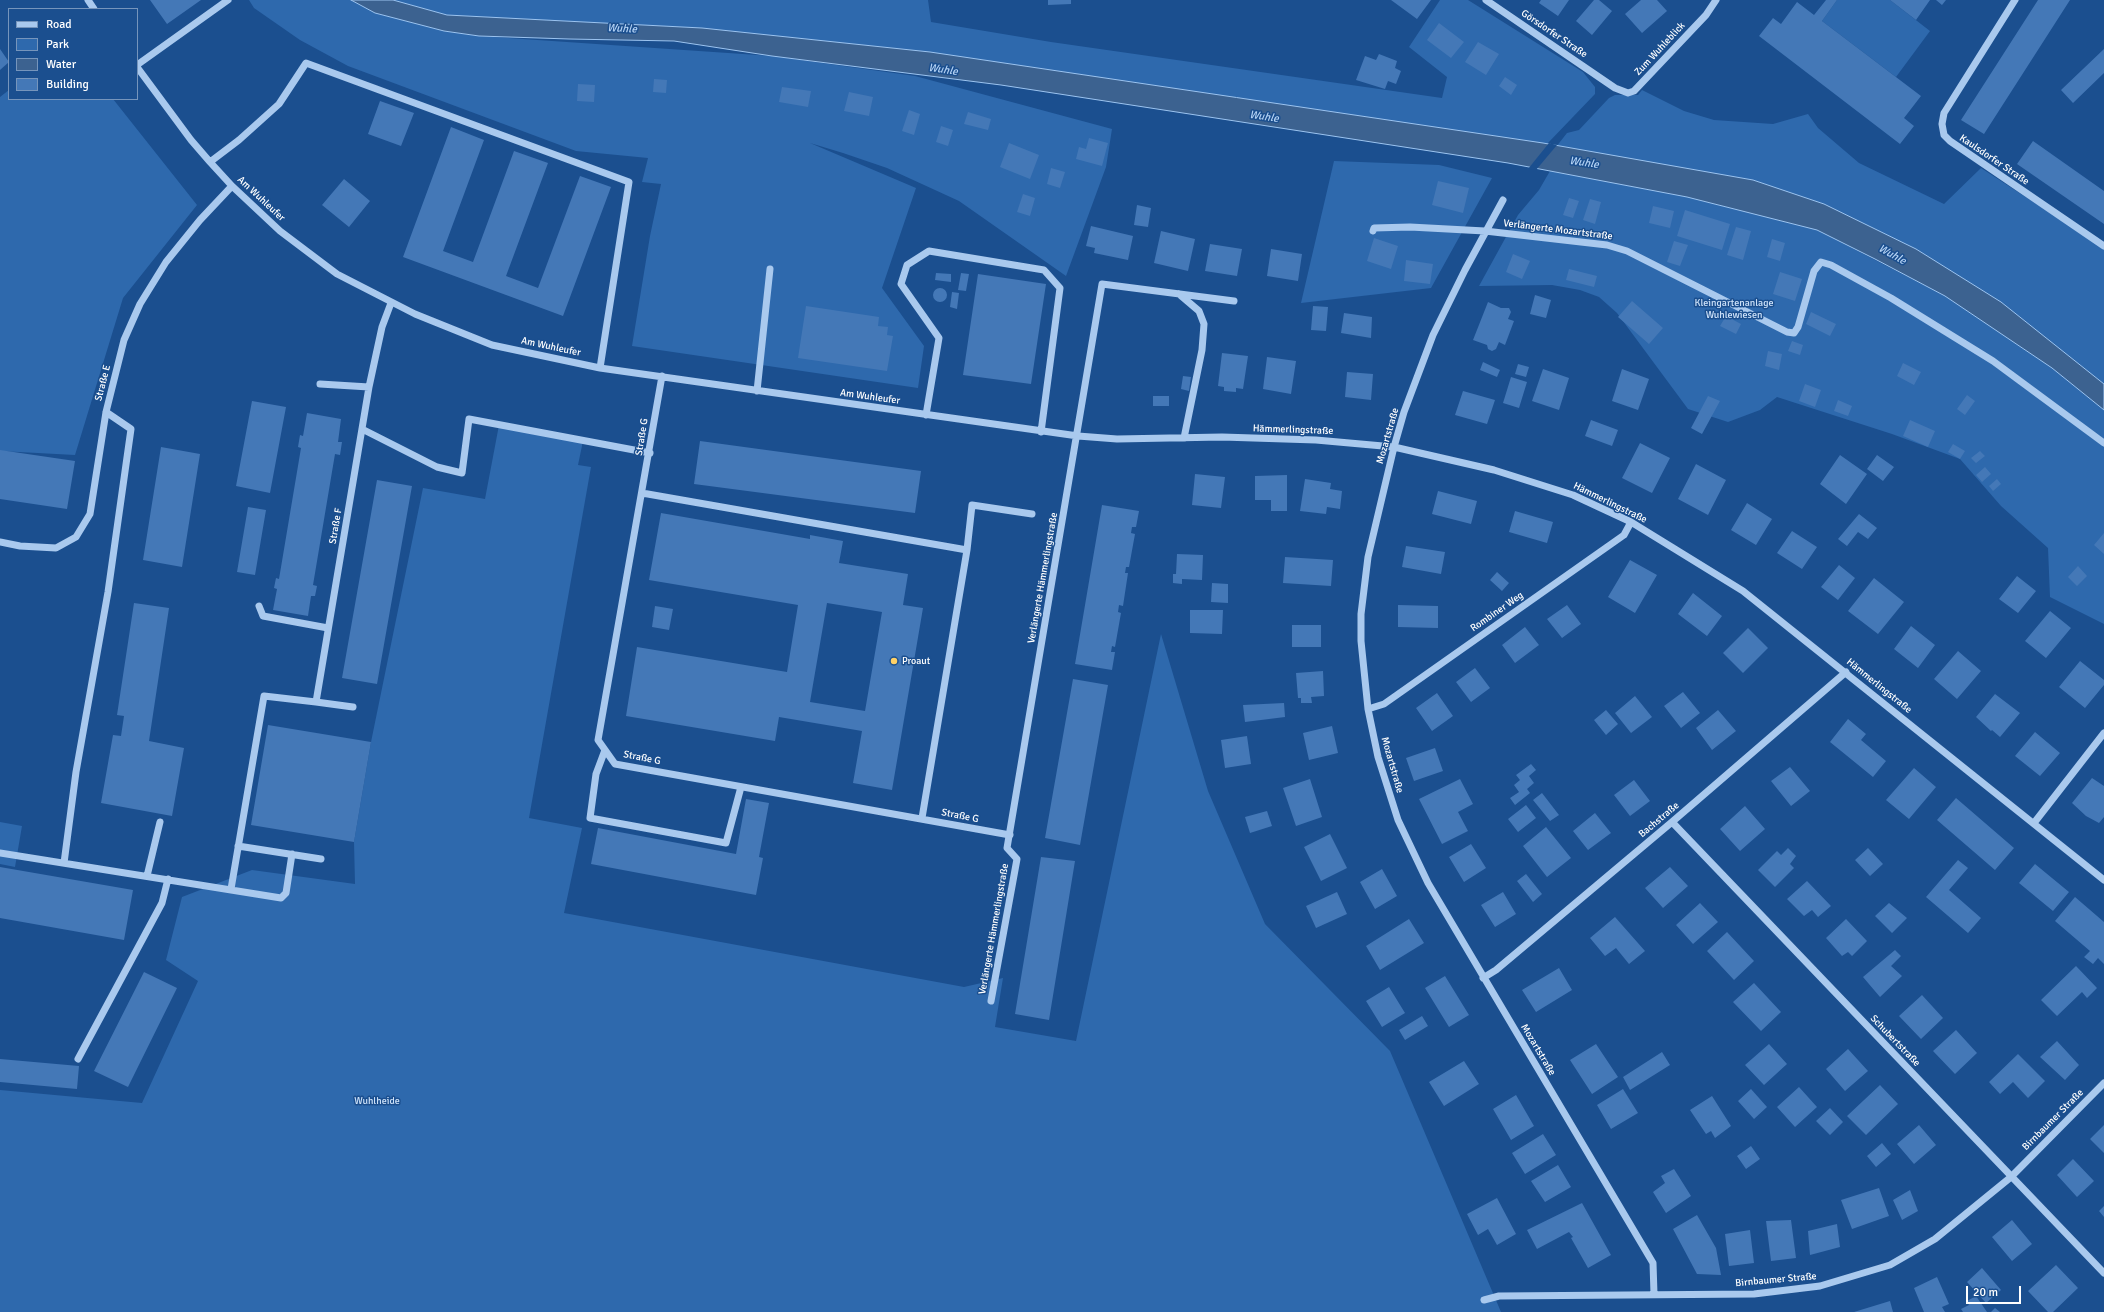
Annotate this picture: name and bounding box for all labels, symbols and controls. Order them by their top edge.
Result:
street label: Görsdorfer Straße [1519,7,1589,61]
legend [8,8,138,100]
text: Road [46,17,72,32]
street label: Zum Wuhleblick [1632,20,1688,78]
water label: Wuhle [607,22,637,36]
text: Park [46,37,69,52]
text: Water [46,57,76,72]
water label: Wuhle [927,61,959,79]
text: Building [46,77,89,92]
water label: Wuhle [1248,108,1280,126]
street label: Kaulsdorfer Straße [1957,132,2031,188]
water label: Wuhle [1568,154,1600,172]
street label: Am Wuhleufer [235,174,287,224]
street label: Verlängerte Mozartstraße [1503,217,1613,243]
water label: Wuhle [1876,242,1908,268]
park label: Kleingartenanlage Wuhlewiesen [1695,297,1773,320]
street label: Am Wuhleufer [520,335,582,359]
street label: Straße E [93,364,113,402]
street label: Am Wuhleufer [839,387,901,407]
street label: Mozartstraße [1374,407,1402,465]
street label: Straße G [633,417,651,457]
street label: Hämmerlingstraße [1253,423,1333,437]
street label: Hämmerlingstraße [1571,480,1649,526]
street label: Straße F [327,507,345,545]
street label: Verlängerte Hämmerlingstraße [1026,512,1060,644]
street label: Rombiner Weg [1468,589,1526,635]
place label: Proaut [902,655,930,667]
marker: Proaut [889,656,899,666]
street label: Hämmerlingstraße [1844,656,1914,716]
street label: Mozartstraße [1378,736,1406,794]
street label: Straße G [622,749,662,767]
street label: Bachstraße [1636,800,1682,840]
street label: Straße G [940,807,980,825]
street label: Verlängerte Hämmerlingstraße [977,863,1011,995]
street label: Schubertstraße [1868,1013,1922,1069]
street label: Mozartstraße [1518,1022,1558,1078]
street label: Birnbaumer Straße [2020,1087,2086,1153]
park label: Wuhlheide [354,1095,400,1107]
street label: Birnbaumer Straße [1735,1270,1817,1290]
scale bar [1968,1278,2023,1304]
text: 20 m [1973,1285,1998,1300]

